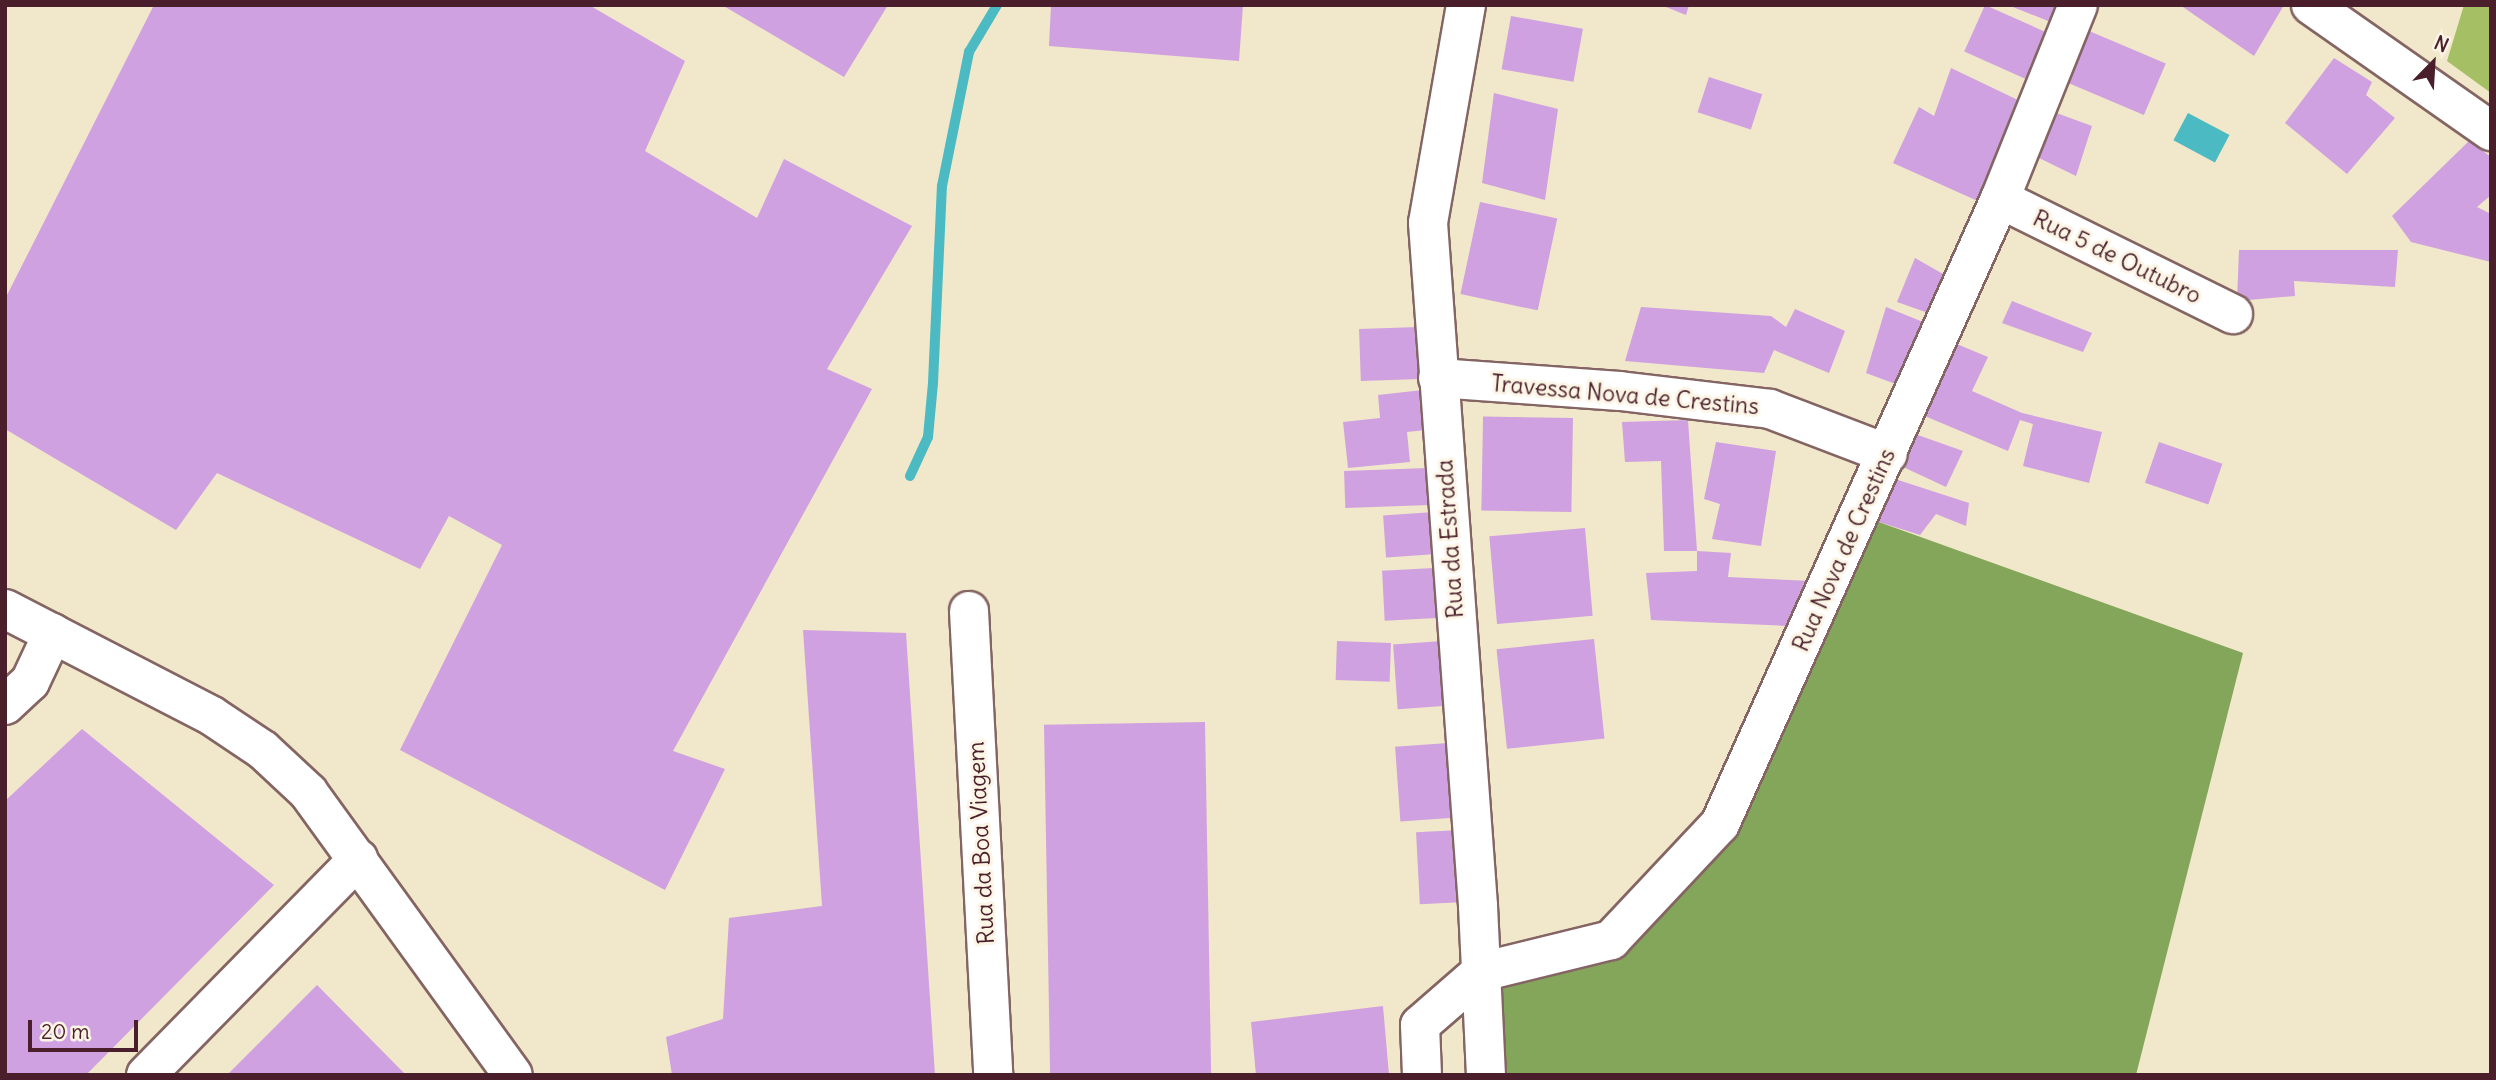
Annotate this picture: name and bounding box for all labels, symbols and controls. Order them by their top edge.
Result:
north arrow [2398,28,2468,98]
text: N [2431,30,2452,57]
street label: Rua 5 de Outubro [2028,204,2206,310]
street label: Travessa Nova de Crestins [1490,370,1760,420]
street label: Rua Nova de Crestins [1787,444,1901,656]
street label: Rua da Estrada [1431,459,1469,619]
street label: Rua da Boa Viagem [962,741,1000,945]
scale bar [32,1006,142,1050]
text: 20 m [41,1018,90,1045]

